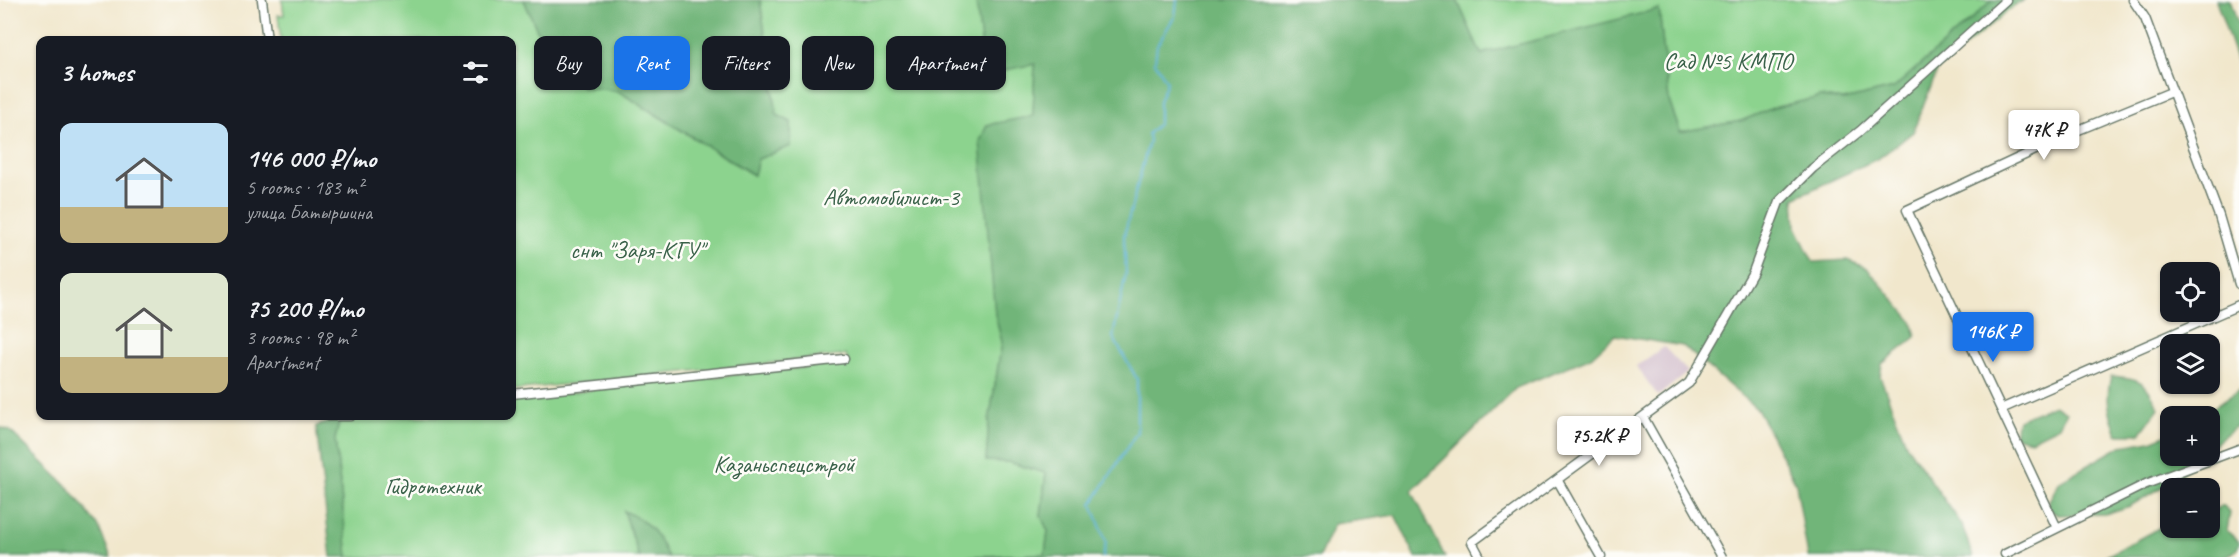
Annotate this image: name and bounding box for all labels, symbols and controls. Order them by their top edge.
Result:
chip: Buy [534,36,602,90]
chip: Rent [614,36,690,90]
chip: Filters [702,36,790,90]
chip: New [802,36,874,90]
chip: Apartment [886,36,1006,90]
park label: Сад №5 КМПО [1664,46,1795,76]
text: 3 homes [60,56,133,89]
icon: filters [459,56,492,89]
pin: 47K ₽ [2002,110,2086,161]
text: 47K ₽ [2022,117,2066,142]
text: 146 000 ₽/mo [246,142,376,175]
icon: home [108,147,180,219]
text: 5 rooms · 183 m² [246,175,363,200]
park label: Автомобилист-3 [823,182,961,212]
text: улица Батыршина [246,200,372,225]
park label: снт "Заря-КГУ" [570,235,709,265]
map controls [2160,262,2220,538]
button: locate [2160,262,2220,322]
text: 75 200 ₽/mo [246,292,363,325]
icon: home [108,297,180,369]
pin: 146K ₽ [1944,312,2042,363]
text: 146K ₽ [1967,319,2019,344]
text: 3 rooms · 98 m² [246,325,354,350]
button: layers [2160,334,2220,394]
text: Apartment [246,350,319,375]
button: + [2160,406,2220,466]
pin: 75.2K ₽ [1544,416,1654,467]
text: 75.2K ₽ [1571,423,1627,448]
park label: Казаньспецстрой [713,449,857,480]
park label: Гидротехник [385,471,483,501]
button: − [2160,478,2220,538]

